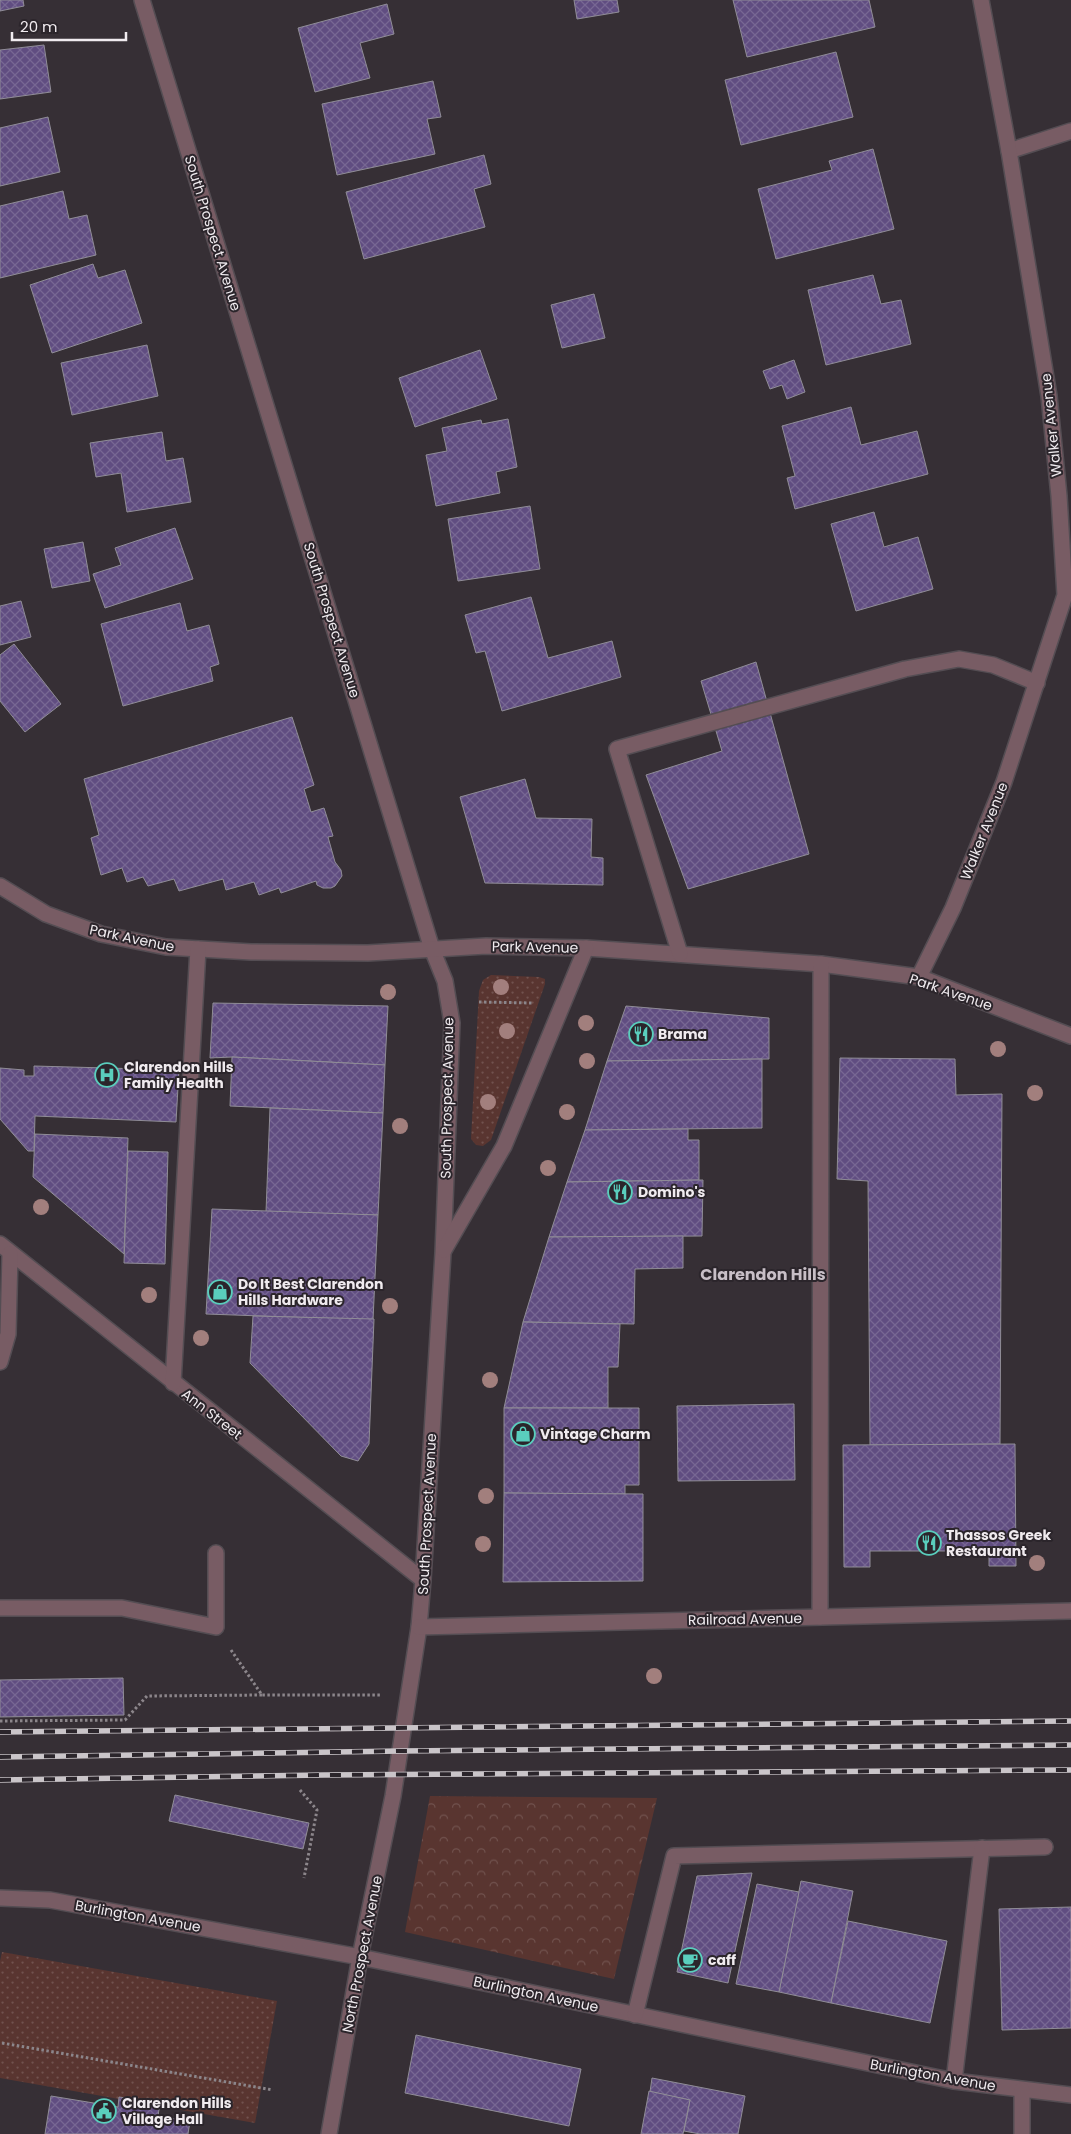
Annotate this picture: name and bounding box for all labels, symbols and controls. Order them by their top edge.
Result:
scale bar [12,10,126,42]
text: 20 m [20,16,58,37]
street label: South Prospect Avenue [180,153,246,313]
street label: Walker Avenue [1036,372,1066,478]
street label: South Prospect Avenue [299,540,365,700]
street label: Walker Avenue [955,779,1013,883]
street label: Park Avenue [88,919,177,957]
street label: Park Avenue [492,936,579,958]
street label: Park Avenue [907,968,995,1016]
street label: South Prospect Avenue [436,1017,458,1179]
restaurant icon: Brama [628,1021,654,1047]
place label: Brama [658,1024,707,1044]
place label: Clarendon Hills Family Health [124,1057,234,1093]
hospital icon: Clarendon Hills Family Health [94,1062,120,1088]
restaurant icon: Domino's [607,1179,633,1205]
place label: Domino's [638,1182,705,1202]
district label: Clarendon Hills [700,1263,826,1286]
place label: Do It Best Clarendon Hills Hardware [238,1274,383,1310]
shop icon: Do It Best Clarendon Hills Hardware [207,1279,233,1305]
street label: Ann Street [177,1384,247,1444]
shop icon: Vintage Charm [510,1421,536,1447]
place label: Vintage Charm [540,1424,651,1444]
street label: South Prospect Avenue [413,1432,441,1595]
place label: Thassos Greek Restaurant [946,1525,1051,1561]
restaurant icon: Thassos Greek Restaurant [916,1530,942,1556]
street label: Railroad Avenue [688,1608,803,1630]
street label: North Prospect Avenue [337,1874,387,2034]
street label: Burlington Avenue [74,1895,203,1937]
cafe icon: caff [677,1947,703,1973]
place label: caff [708,1950,736,1970]
street label: Burlington Avenue [472,1971,601,2017]
street label: Burlington Avenue [869,2054,998,2096]
place label: Clarendon Hills Village Hall [122,2093,232,2129]
public building icon: Clarendon Hills Village Hall [91,2098,117,2124]

